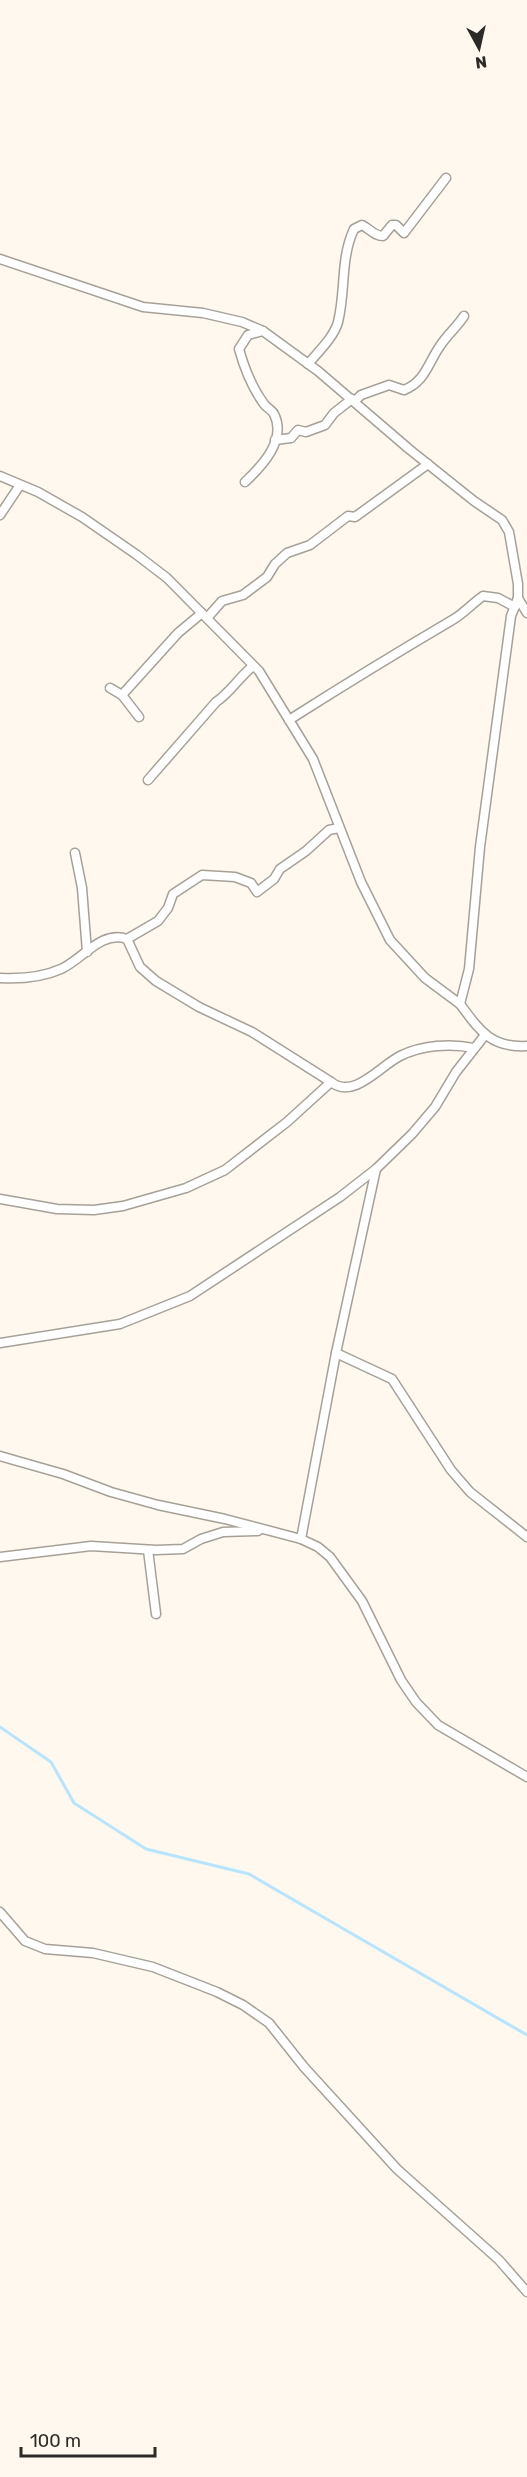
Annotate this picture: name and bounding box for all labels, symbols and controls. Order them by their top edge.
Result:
north arrow [449,18,509,78]
text: N [474,52,488,73]
scale bar [21,2420,154,2458]
text: 100 m [30,2430,81,2452]

